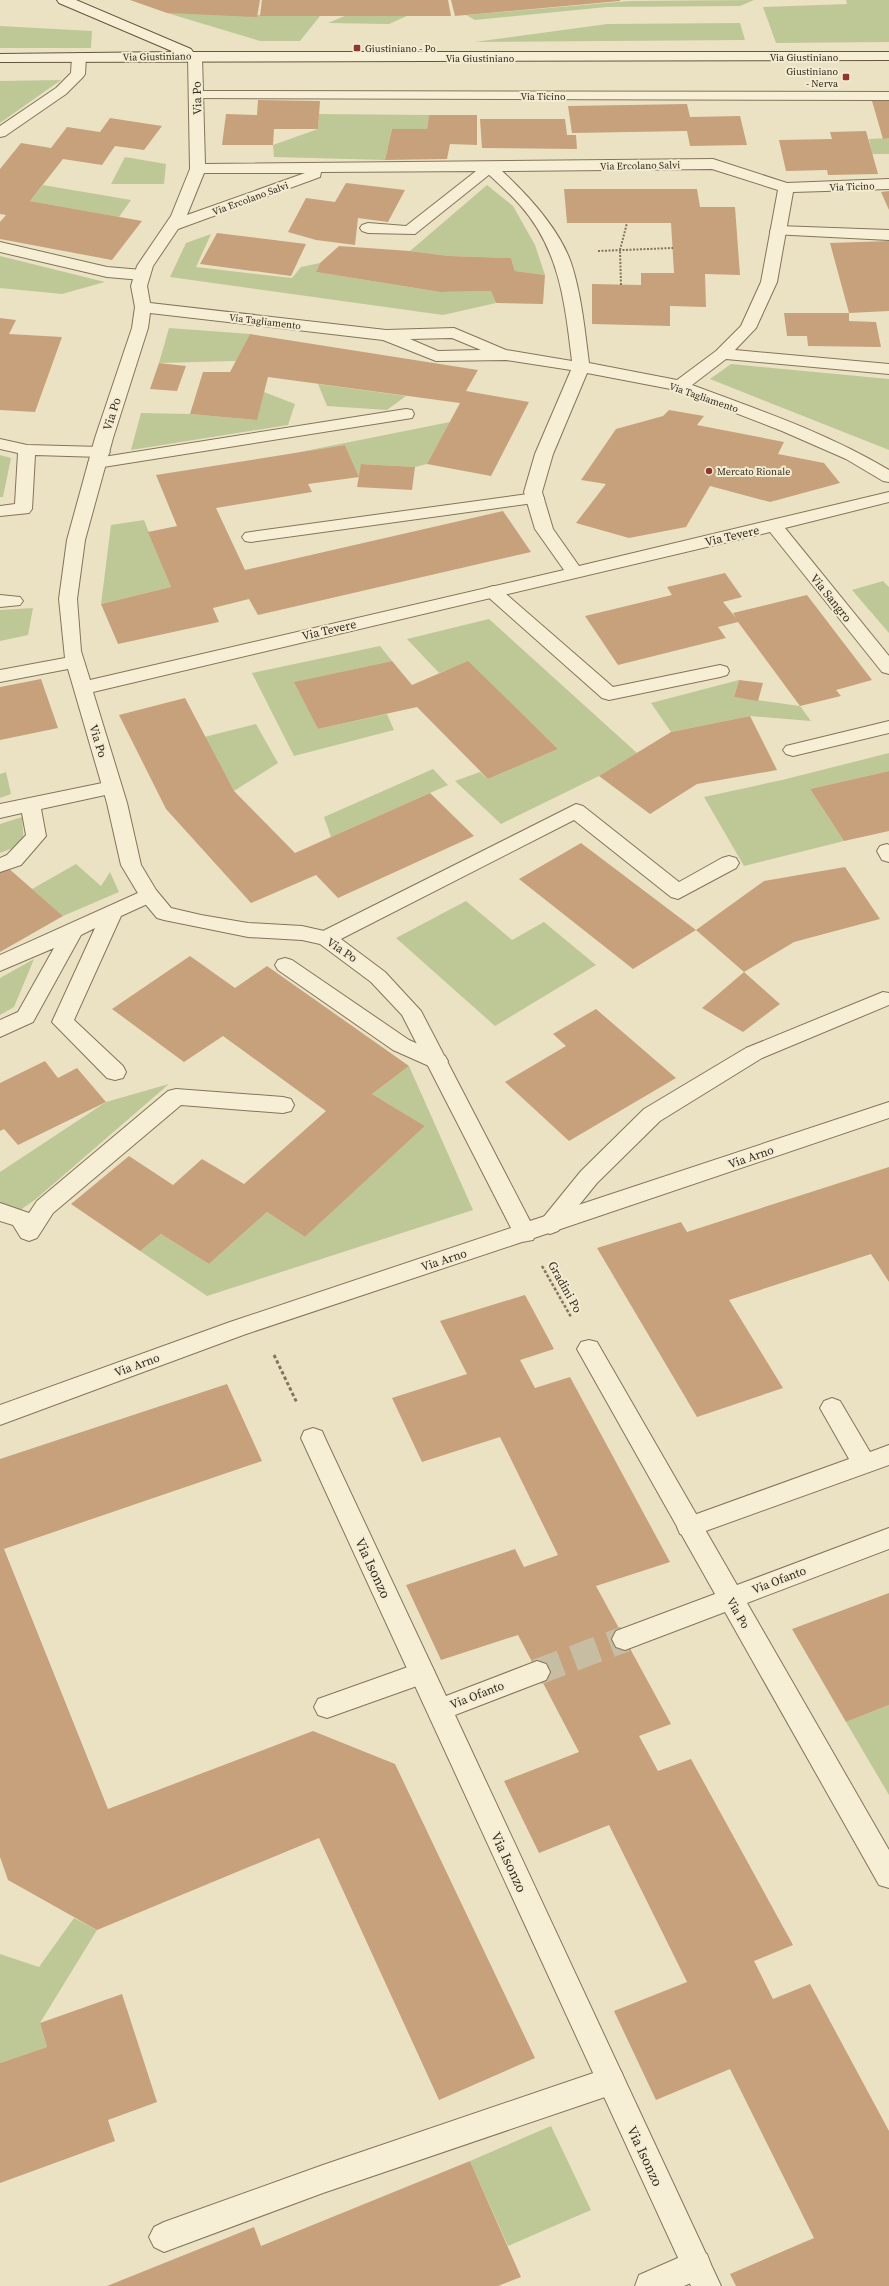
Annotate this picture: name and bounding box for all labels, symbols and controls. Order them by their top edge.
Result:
place label: Giustiniano - Po [365,42,436,55]
marker: Giustiniano - Po [352,43,362,53]
street label: Via Giustiniano [123,49,192,64]
street label: Via Giustiniano [770,51,839,64]
street label: Via Giustiniano [446,52,515,65]
place label: Giustiniano - Nerva [786,65,839,90]
marker: Giustiniano - Nerva [841,72,851,82]
street label: Via Po [188,81,206,115]
street label: Via Ticino [520,90,566,103]
street label: Via Ercolano Salvi [600,158,680,173]
street label: Via Ercolano Salvi [210,179,290,218]
street label: Via Ticino [829,179,875,194]
street label: Via Tagliamento [228,311,302,332]
street label: Via Tagliamento [668,380,741,416]
street label: Via Po [99,395,125,432]
place label: Mercato Rionale [717,465,790,478]
marker: Mercato Rionale [704,466,714,476]
street label: Via Tevere [703,522,761,550]
street label: Via Sangro [807,571,856,626]
street label: Via Tevere [300,616,358,644]
street label: Via Po [85,723,111,760]
street label: Via Po [324,934,361,966]
street label: Via Arno [726,1142,776,1172]
street label: Via Arno [419,1245,469,1275]
street label: Gradini Po [544,1258,586,1316]
street label: Via Arno [112,1349,162,1381]
street label: Via Isonzo [350,1534,396,1602]
street label: Via Ofanto [750,1562,809,1598]
street label: Via Po [723,1594,754,1632]
street label: Via Ofanto [448,1677,507,1713]
street label: Via Isonzo [486,1828,532,1896]
street label: Via Isonzo [622,2122,668,2190]

